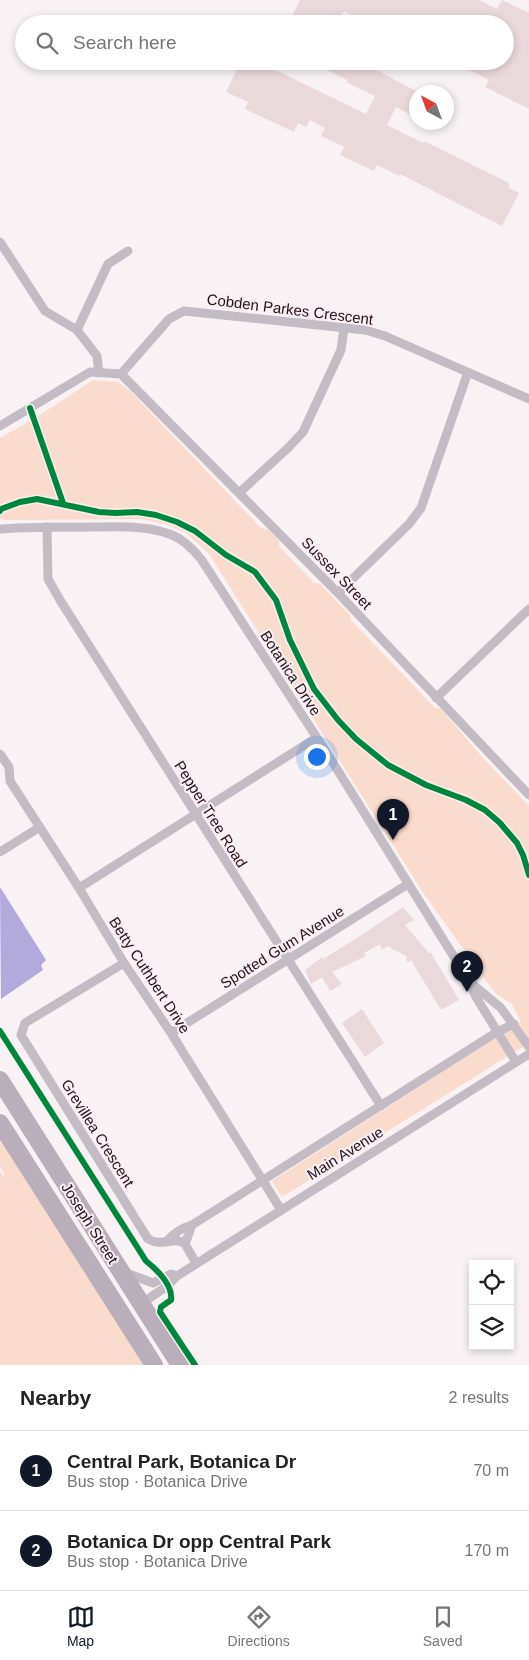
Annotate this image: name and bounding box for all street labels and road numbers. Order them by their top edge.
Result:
street label: Cobden Parkes Crescent [206,290,375,328]
street label: Sussex Street [298,534,376,613]
street label: Botanica Drive [257,627,325,719]
street label: Pepper Tree Road [171,758,251,870]
street label: Spotted Gum Avenue [217,902,347,992]
street label: Betty Cuthbert Drive [106,914,194,1036]
street label: Grevillea Crescent [58,1076,138,1191]
street label: Main Avenue [304,1123,386,1183]
street label: Joseph Street [58,1179,122,1267]

